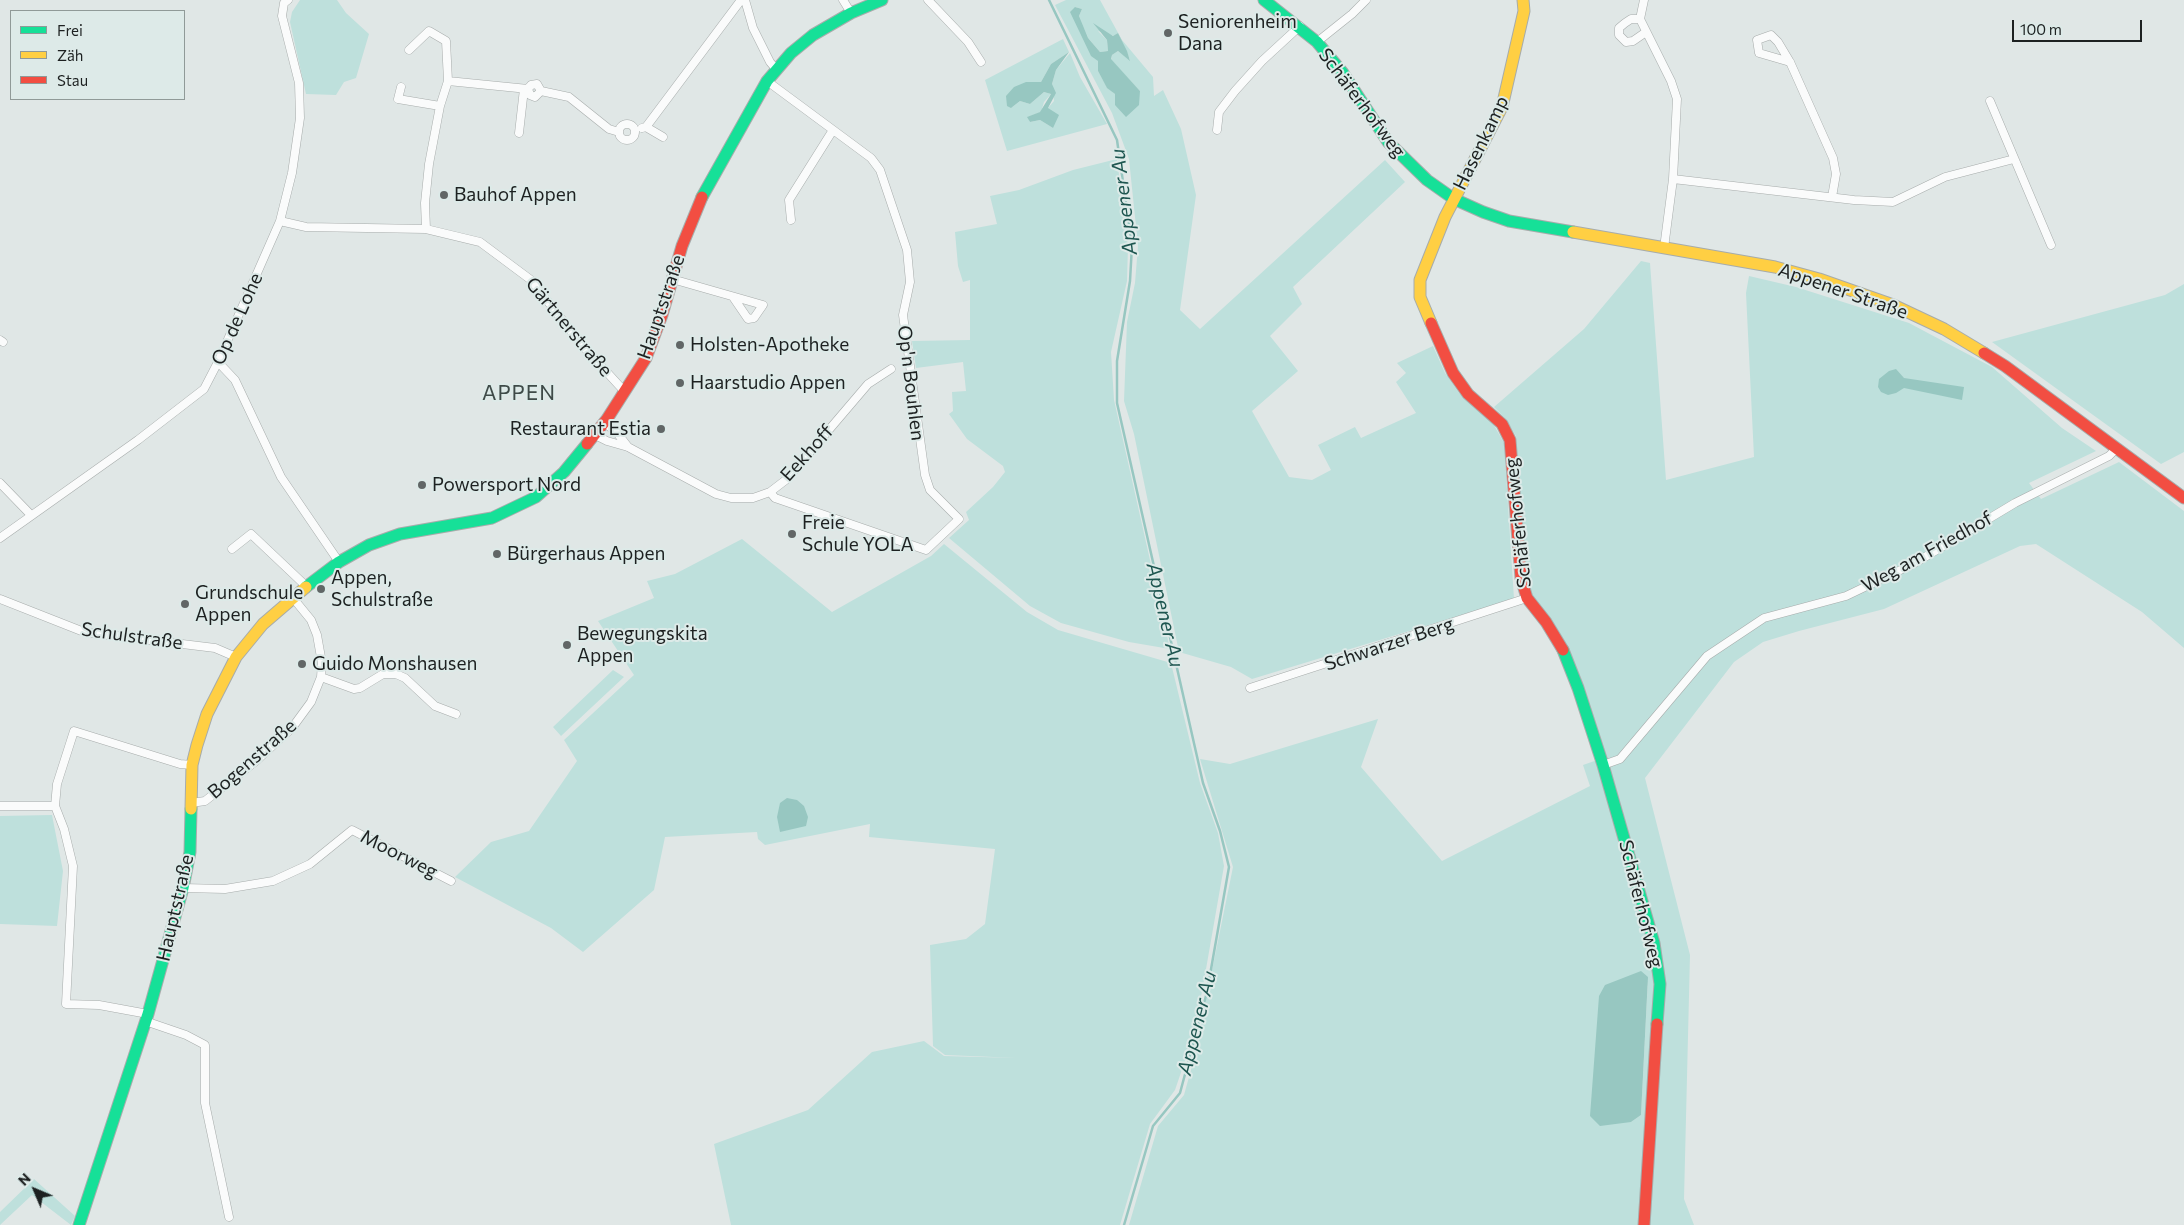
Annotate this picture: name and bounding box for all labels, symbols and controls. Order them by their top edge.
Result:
legend [10,10,185,100]
scale bar [2014,10,2144,42]
place label: Seniorenheim Dana [1178,11,1297,55]
text: 100 m [2020,20,2062,38]
text: Frei [57,21,83,39]
marker: Seniorenheim Dana [1162,27,1174,39]
street label: Schäferhofweg [1314,44,1410,162]
text: Zäh [57,46,83,64]
text: Stau [57,71,88,89]
street label: Hasenkamp [1448,92,1514,194]
water label: Appener Au [1106,148,1142,256]
place label: Bauhof Appen [454,184,577,206]
marker: Bauhof Appen [438,189,450,201]
street label: Hauptstraße [632,252,690,362]
street label: Appener Straße [1775,258,1911,324]
street label: Op de Lohe [207,270,267,368]
street label: Gärtnerstraße [521,273,617,381]
street label: Op'n Bouhlen [893,324,929,442]
place label: Holsten-Apotheke [690,334,849,356]
marker: Holsten-Apotheke [674,339,686,351]
place label: Haarstudio Appen [690,372,846,394]
marker: Haarstudio Appen [674,377,686,389]
district label: APPEN [481,380,557,406]
place label: Restaurant Estia [510,418,651,440]
street label: Eekhoff [776,420,838,486]
marker: Restaurant Estia [655,423,667,435]
street label: Schäferhofweg [1500,457,1536,589]
place label: Powersport Nord [432,474,581,496]
marker: Powersport Nord [416,479,428,491]
street label: Weg am Friedhof [1858,507,1996,597]
place label: Freie Schule YOLA [802,512,914,556]
marker: Freie Schule YOLA [786,528,798,540]
place label: Bürgerhaus Appen [507,543,665,565]
marker: Bürgerhaus Appen [491,548,503,560]
water label: Appener Au [1141,560,1189,670]
place label: Appen, Schulstraße [331,567,433,611]
place label: Grundschule Appen [195,582,303,626]
marker: Appen, Schulstraße [315,583,327,595]
marker: Grundschule Appen [179,598,191,610]
street label: Schwarzer Berg [1321,612,1457,676]
street label: Schulstraße [80,618,184,654]
place label: Bewegungskita Appen [577,623,708,667]
marker: Bewegungskita Appen [561,639,573,651]
place label: Guido Monshausen [312,653,477,675]
marker: Guido Monshausen [296,658,308,670]
street label: Bogenstraße [203,714,301,804]
street label: Moorweg [357,825,441,883]
street label: Schäferhofweg [1614,838,1668,970]
street label: Hauptstraße [152,852,198,964]
water label: Appener Au [1172,968,1222,1078]
north arrow [10,1165,60,1215]
text: N [14,1169,34,1189]

